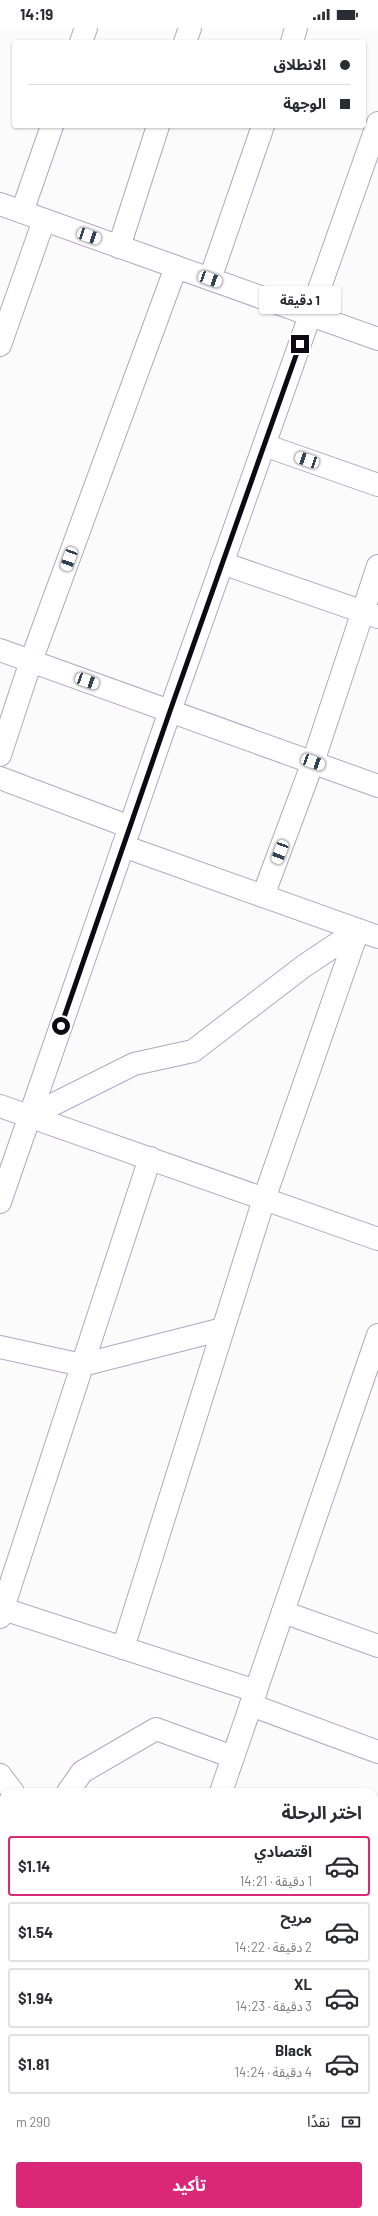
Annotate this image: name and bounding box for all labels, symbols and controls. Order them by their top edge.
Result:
text: 14:19 [20,5,53,23]
text: الانطلاق [274,55,326,73]
text: الوجهة [283,94,326,112]
car [76,226,102,246]
car [197,269,223,289]
callout: 1 دقيقة [259,286,341,314]
text: 1 دقيقة [280,292,320,308]
route end [291,335,309,353]
car [294,450,320,470]
car [59,546,79,572]
car [74,671,100,691]
car [300,752,326,772]
car [270,839,290,865]
route start [52,1017,70,1035]
text: اختر الرحلة [282,1801,362,1823]
text: اقتصادي [254,1842,312,1860]
icon: car [324,1848,360,1884]
text: $1.14 [18,1857,50,1875]
text: 1 دقيقة · 14:21 [240,1873,312,1889]
text: مريح [280,1908,312,1926]
icon: car [324,1914,360,1950]
text: $1.54 [18,1923,53,1941]
text: 2 دقيقة · 14:22 [235,1939,312,1955]
text: XL [294,1975,312,1993]
icon: car [324,1980,360,2016]
text: $1.94 [18,1989,53,2007]
text: 3 دقيقة · 14:23 [235,1998,312,2014]
text: Black [275,2041,312,2059]
icon: car [324,2046,360,2082]
text: $1.81 [18,2055,49,2073]
text: 4 دقيقة · 14:24 [234,2064,312,2080]
icon: cash [340,2111,362,2133]
text: نقدًا [307,2112,330,2130]
text: 290 m [16,2114,50,2130]
button: تأكيد [16,2162,362,2208]

